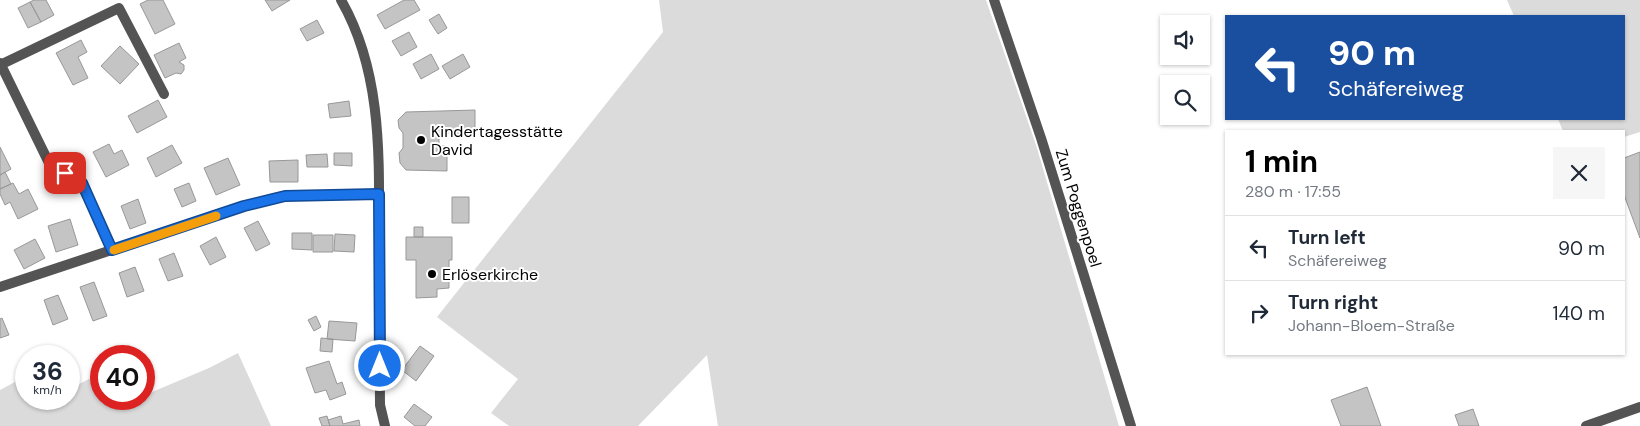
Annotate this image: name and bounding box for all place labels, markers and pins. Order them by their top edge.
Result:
place label: Kindertagesstätte David [431,121,563,160]
marker: Kindertagesstätte David [415,134,427,146]
pin [44,152,86,194]
place label: Erlöserkirche [442,264,538,285]
marker: Erlöserkirche [426,268,438,280]

